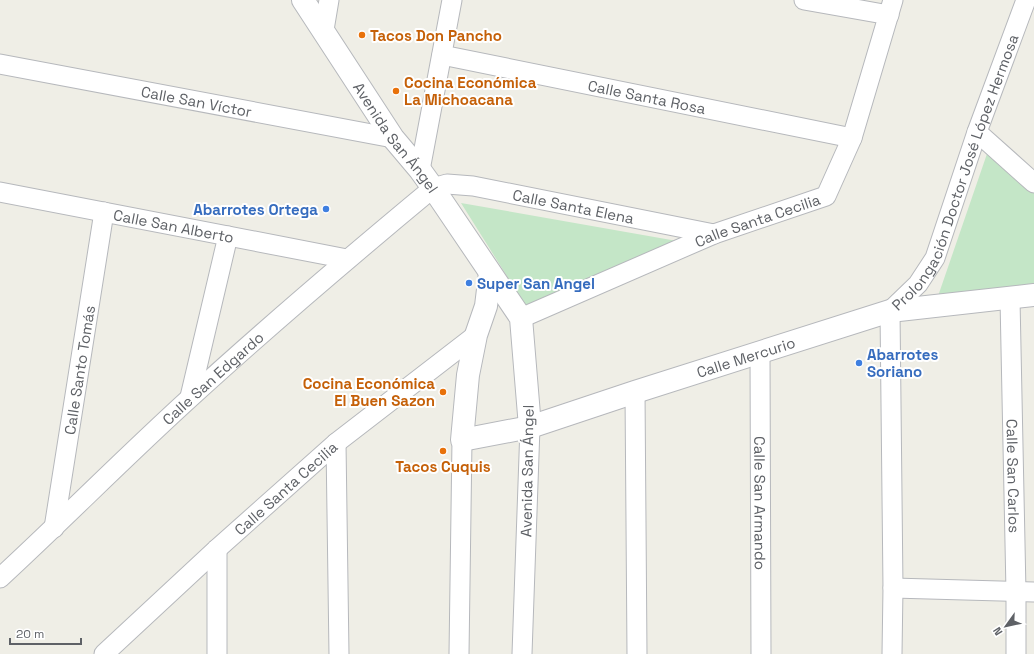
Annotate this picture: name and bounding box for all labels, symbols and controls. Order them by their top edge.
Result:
place label: Tacos Don Pancho [370,26,502,45]
marker: Tacos Don Pancho [357,30,367,40]
street label: Prolongación Doctor José López Hermosa [887,31,1022,314]
place label: Cocina Económica La Michoacana [404,73,537,109]
street label: Calle Santa Rosa [586,75,708,118]
street label: Avenida San Ángel [350,78,443,196]
street label: Calle San Víctor [140,81,254,121]
marker: Cocina Económica La Michoacana [391,86,401,96]
street label: Calle Santa Elena [511,185,636,227]
street label: Calle Santa Cecilia [692,189,823,251]
place label: Abarrotes Ortega [193,200,318,219]
marker: Abarrotes Ortega [321,204,331,214]
street label: Calle San Alberto [112,205,236,246]
place label: Super San Angel [477,274,595,293]
marker: Super San Angel [464,278,474,288]
street label: Calle Santo Tomás [59,304,99,436]
street label: Calle San Edgardo [158,327,267,428]
street label: Calle Mercurio [694,332,797,381]
place label: Abarrotes Soriano [867,345,939,381]
marker: Abarrotes Soriano [854,358,864,368]
place label: Cocina Económica El Buen Sazon [303,374,435,410]
marker: Cocina Económica El Buen Sazon [438,387,448,397]
street label: Avenida San Ángel [516,405,538,537]
street label: Calle San Carlos [1003,419,1024,533]
street label: Calle San Armando [751,436,770,570]
street label: Calle Santa Cecilia [230,437,341,539]
marker: Tacos Cuquis [438,446,448,456]
place label: Tacos Cuquis [395,457,491,476]
north arrow [986,606,1026,646]
scale bar [10,620,81,646]
text: N [990,625,1005,638]
text: 20 m [16,626,44,642]

